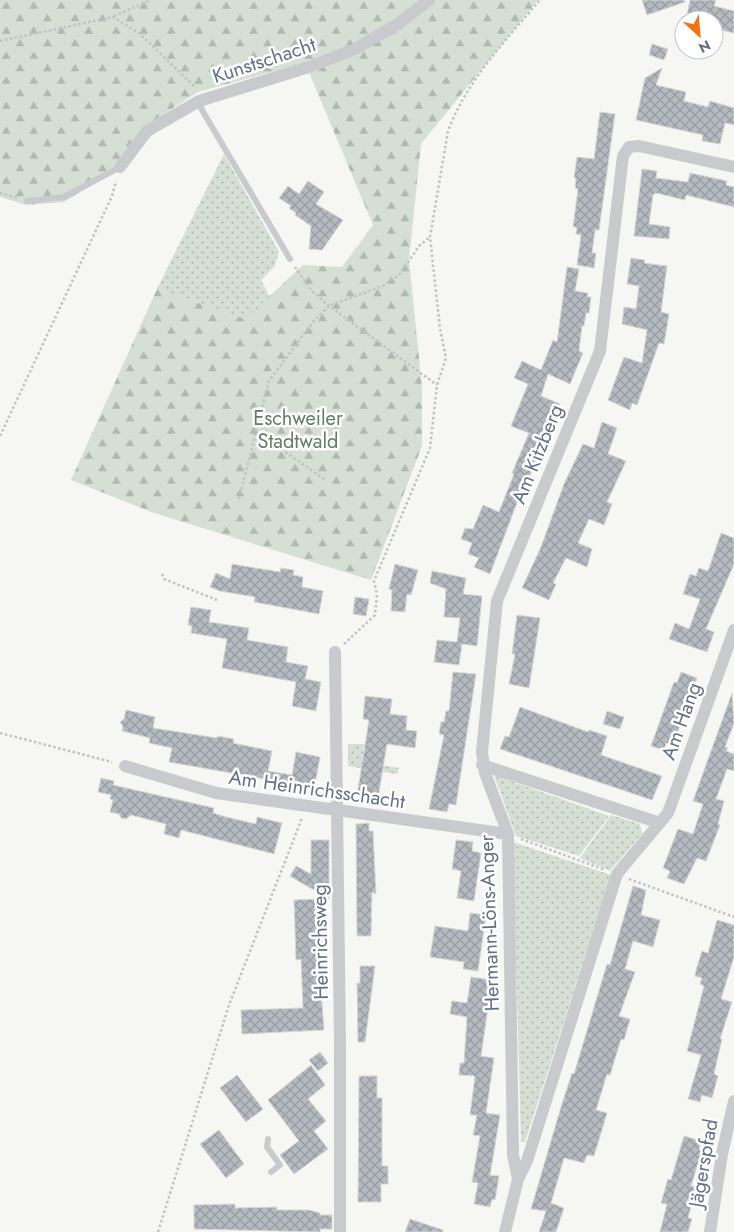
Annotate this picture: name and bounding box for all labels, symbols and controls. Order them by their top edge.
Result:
north arrow [674,10,724,60]
street label: Kunstschacht [209,30,320,91]
text: N [695,35,714,58]
street label: Am Kitzberg [504,400,571,508]
park label: Eschweiler Stadtwald [253,404,343,456]
street label: Am Hang [654,678,709,764]
street label: Am Heinrichsschacht [227,763,407,816]
street label: Hermann-Löns-Anger [472,834,507,1012]
street label: Heinrichsweg [305,884,336,1000]
street label: Jägerspfad [681,1117,726,1213]

